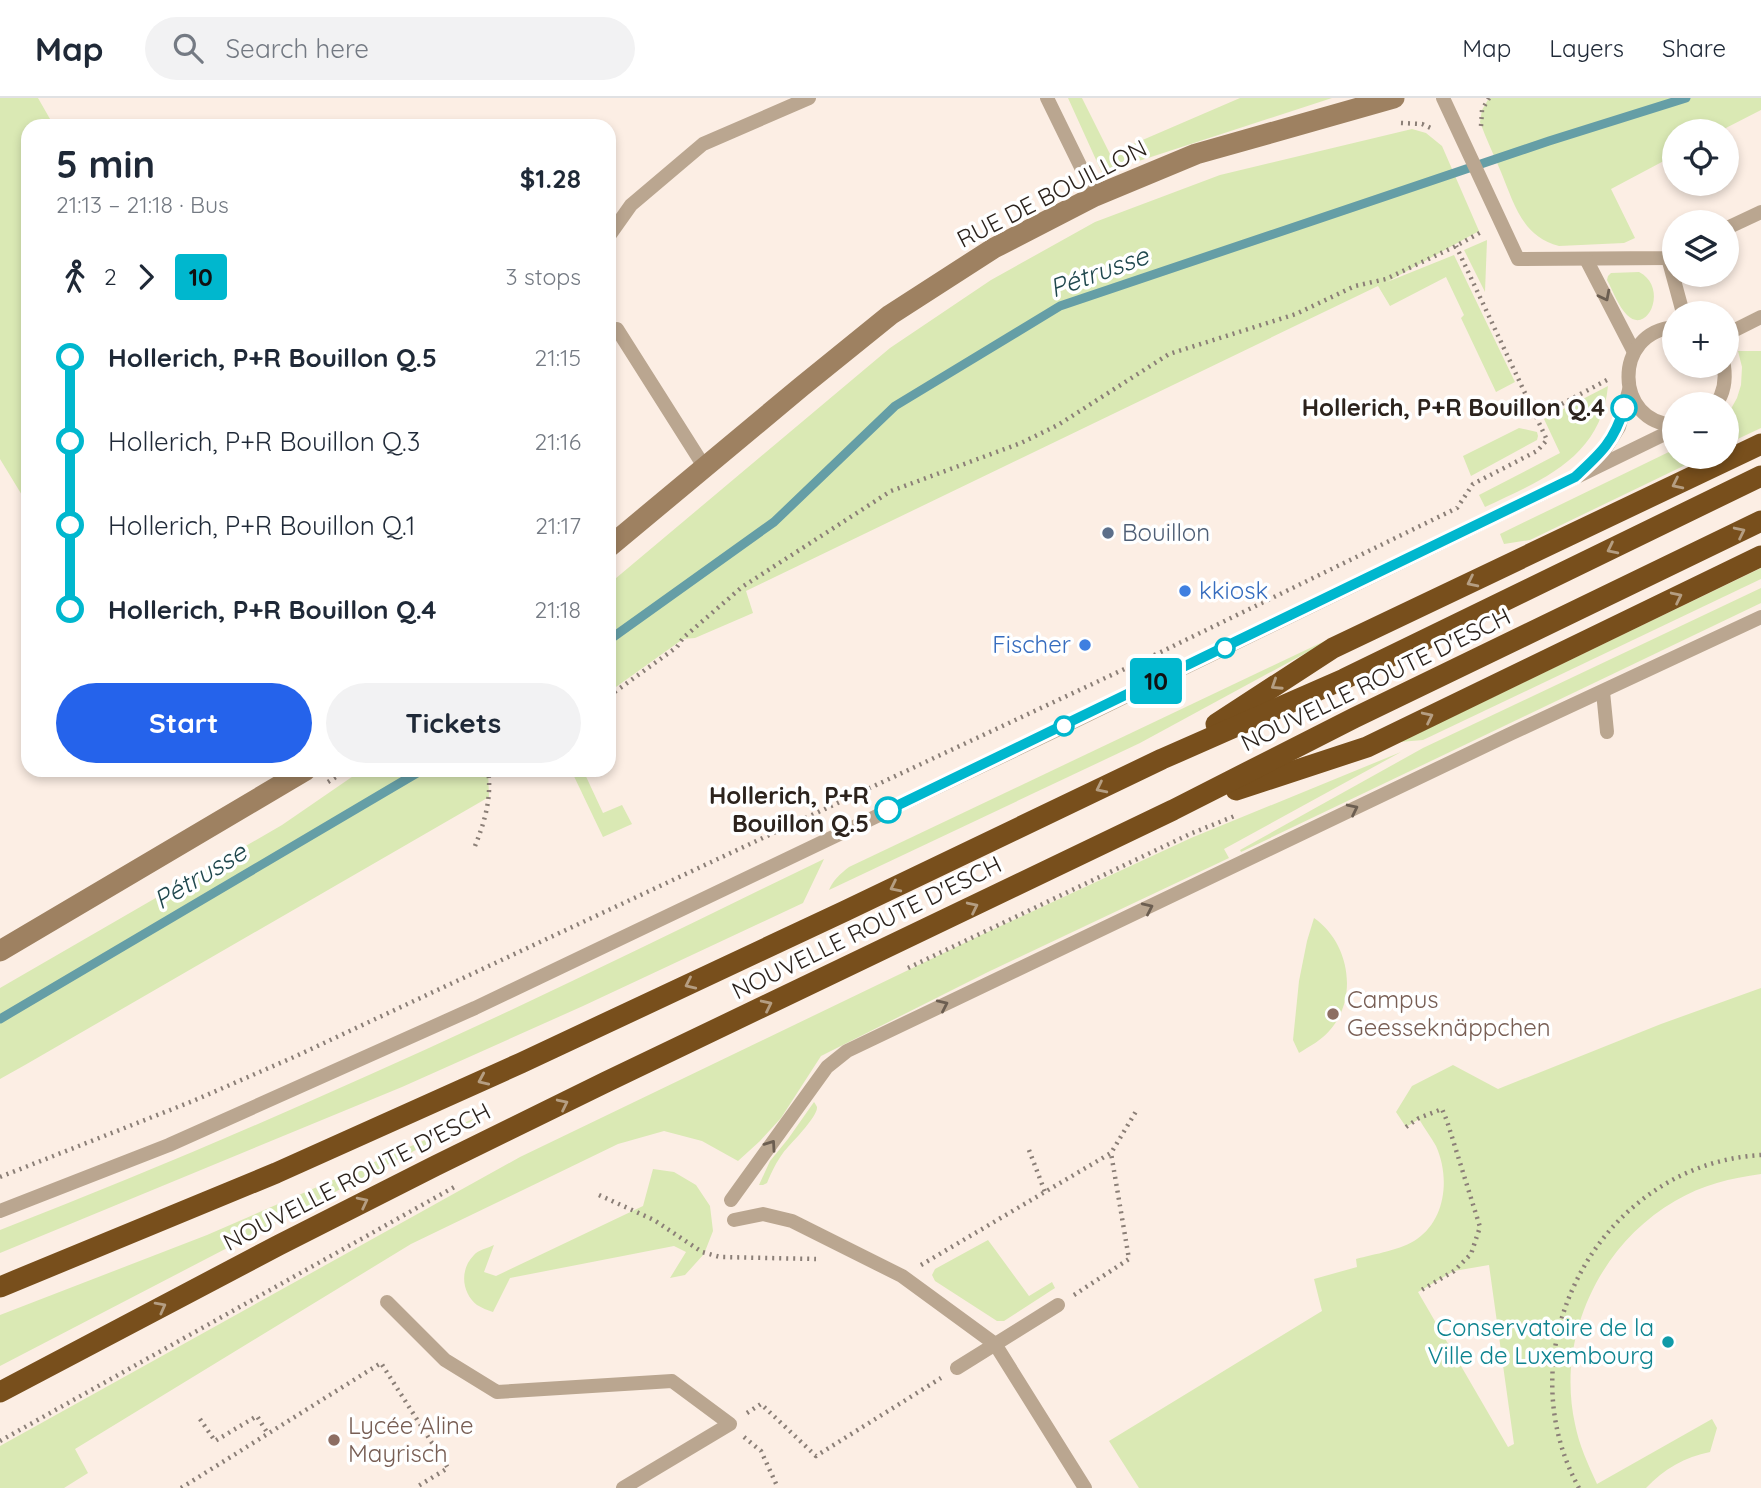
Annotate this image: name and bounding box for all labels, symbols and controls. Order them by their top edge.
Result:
search box [145,17,635,80]
text: Map [35,28,103,69]
icon: search [169,29,207,67]
text: Search here [225,32,369,65]
text: Map [1462,33,1511,63]
text: Layers [1549,33,1624,63]
text: Share [1662,33,1726,63]
map controls [1662,119,1739,469]
button: locate [1662,119,1739,196]
street label: RUE DE BOUILLON [952,132,1151,254]
text: 5 min [56,140,155,188]
text: $1.28 [520,162,581,195]
text: 21:13 – 21:18 · Bus [56,190,229,219]
button: layers [1662,210,1739,287]
water label: Pétrusse [1045,238,1154,305]
icon: walk [56,258,94,296]
icon: forward [127,258,165,296]
text: 2 [104,262,117,291]
text: 10 [189,262,213,292]
text: 3 stops [506,262,581,291]
one-way arrow [1596,289,1610,301]
button: + [1662,301,1739,378]
text: Hollerich, P+R Bouillon Q.5 [108,341,437,374]
text: 21:15 [534,343,581,372]
place label: Hollerich, P+R Bouillon Q.4 [1302,392,1605,422]
button: − [1662,392,1739,469]
marker: Hollerich, P+R Bouillon Q.4 [1611,395,1637,421]
text: Hollerich, P+R Bouillon Q.3 [108,425,420,458]
text: 21:16 [535,427,581,456]
one-way arrow [1672,475,1684,489]
text: Hollerich, P+R Bouillon Q.1 [108,509,415,542]
text: 21:17 [535,511,581,540]
place label: Bouillon [1122,517,1210,547]
marker: Bouillon [1100,525,1116,541]
one-way arrow [1733,526,1745,540]
one-way arrow [1607,541,1619,555]
one-way arrow [1467,574,1479,588]
place label: kkiosk [1199,575,1268,605]
marker: kkiosk [1177,583,1193,599]
one-way arrow [1670,591,1682,605]
text: Hollerich, P+R Bouillon Q.4 [108,593,437,626]
text: 21:18 [535,595,581,624]
street label: NOUVELLE ROUTE D'ESCH [1236,601,1515,758]
place label: Fischer [992,629,1071,659]
marker: Fischer [1077,637,1093,653]
unlabelled marker [1215,638,1235,658]
line badge: 10 [1124,658,1188,704]
text: 10 [1144,666,1168,696]
one-way arrow [1271,677,1284,690]
button: Start [56,683,312,763]
button: Tickets [326,683,581,763]
one-way arrow [1421,711,1433,725]
unlabelled marker [1054,716,1074,736]
place label: Hollerich, P+R Bouillon Q.5 [709,780,869,838]
one-way arrow [1096,780,1108,794]
marker: Hollerich, P+R Bouillon Q.5 [875,797,901,823]
one-way arrow [1346,804,1358,818]
water label: Pétrusse [147,834,253,916]
street label: NOUVELLE ROUTE D'ESCH [727,849,1006,1006]
one-way arrow [890,878,903,892]
one-way arrow [966,901,978,915]
one-way arrow [1141,902,1153,916]
one-way arrow [685,975,697,989]
place label: Campus Geesseknäppchen [1347,984,1551,1042]
one-way arrow [760,999,773,1013]
one-way arrow [936,999,948,1013]
marker: Campus Geesseknäppchen [1325,1006,1341,1022]
one-way arrow [478,1072,491,1086]
street label: NOUVELLE ROUTE D'ESCH [218,1095,495,1257]
one-way arrow [555,1098,568,1112]
one-way arrow [763,1140,775,1153]
one-way arrow [356,1197,368,1211]
one-way arrow [154,1301,166,1315]
place label: Conservatoire de la Ville de Luxembourg [1428,1312,1654,1370]
marker: Conservatoire de la Ville de Luxembourg [1660,1334,1676,1350]
place label: Lycée Aline Mayrisch [348,1410,473,1468]
marker: Lycée Aline Mayrisch [326,1432,342,1448]

